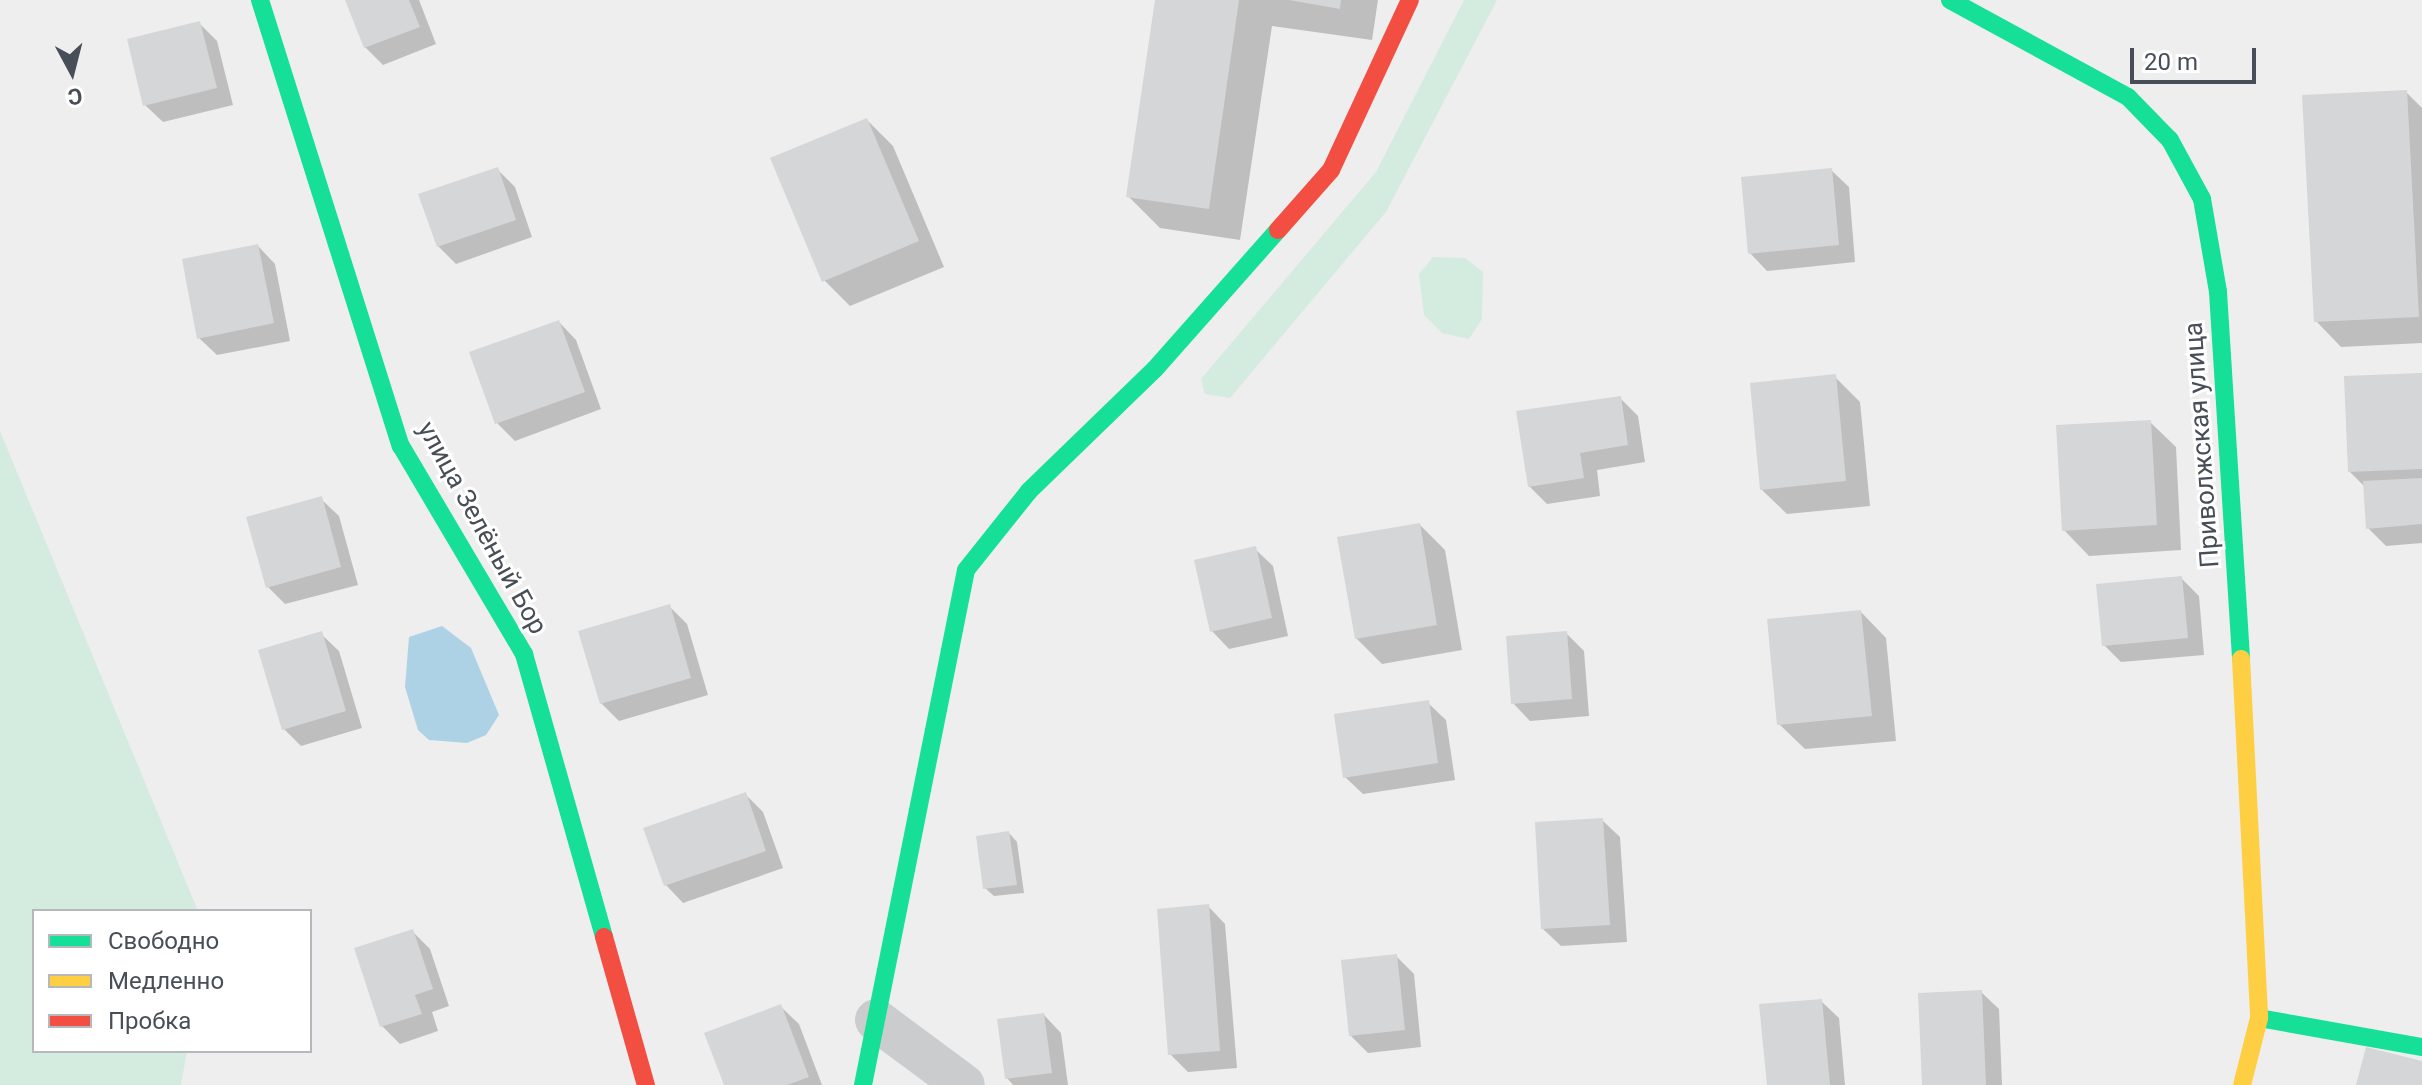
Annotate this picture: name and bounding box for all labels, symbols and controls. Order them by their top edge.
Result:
north arrow [32,32,112,112]
scale bar [2134,32,2260,82]
text: 20 m [2144,48,2198,76]
text: С [66,83,84,110]
street label: Приволжская улица [2178,321,2226,569]
street label: улица Зелёный Бор [411,416,553,640]
legend [32,909,312,1053]
text: Свободно [108,927,219,955]
text: Медленно [108,967,224,995]
text: Пробка [108,1007,191,1035]

